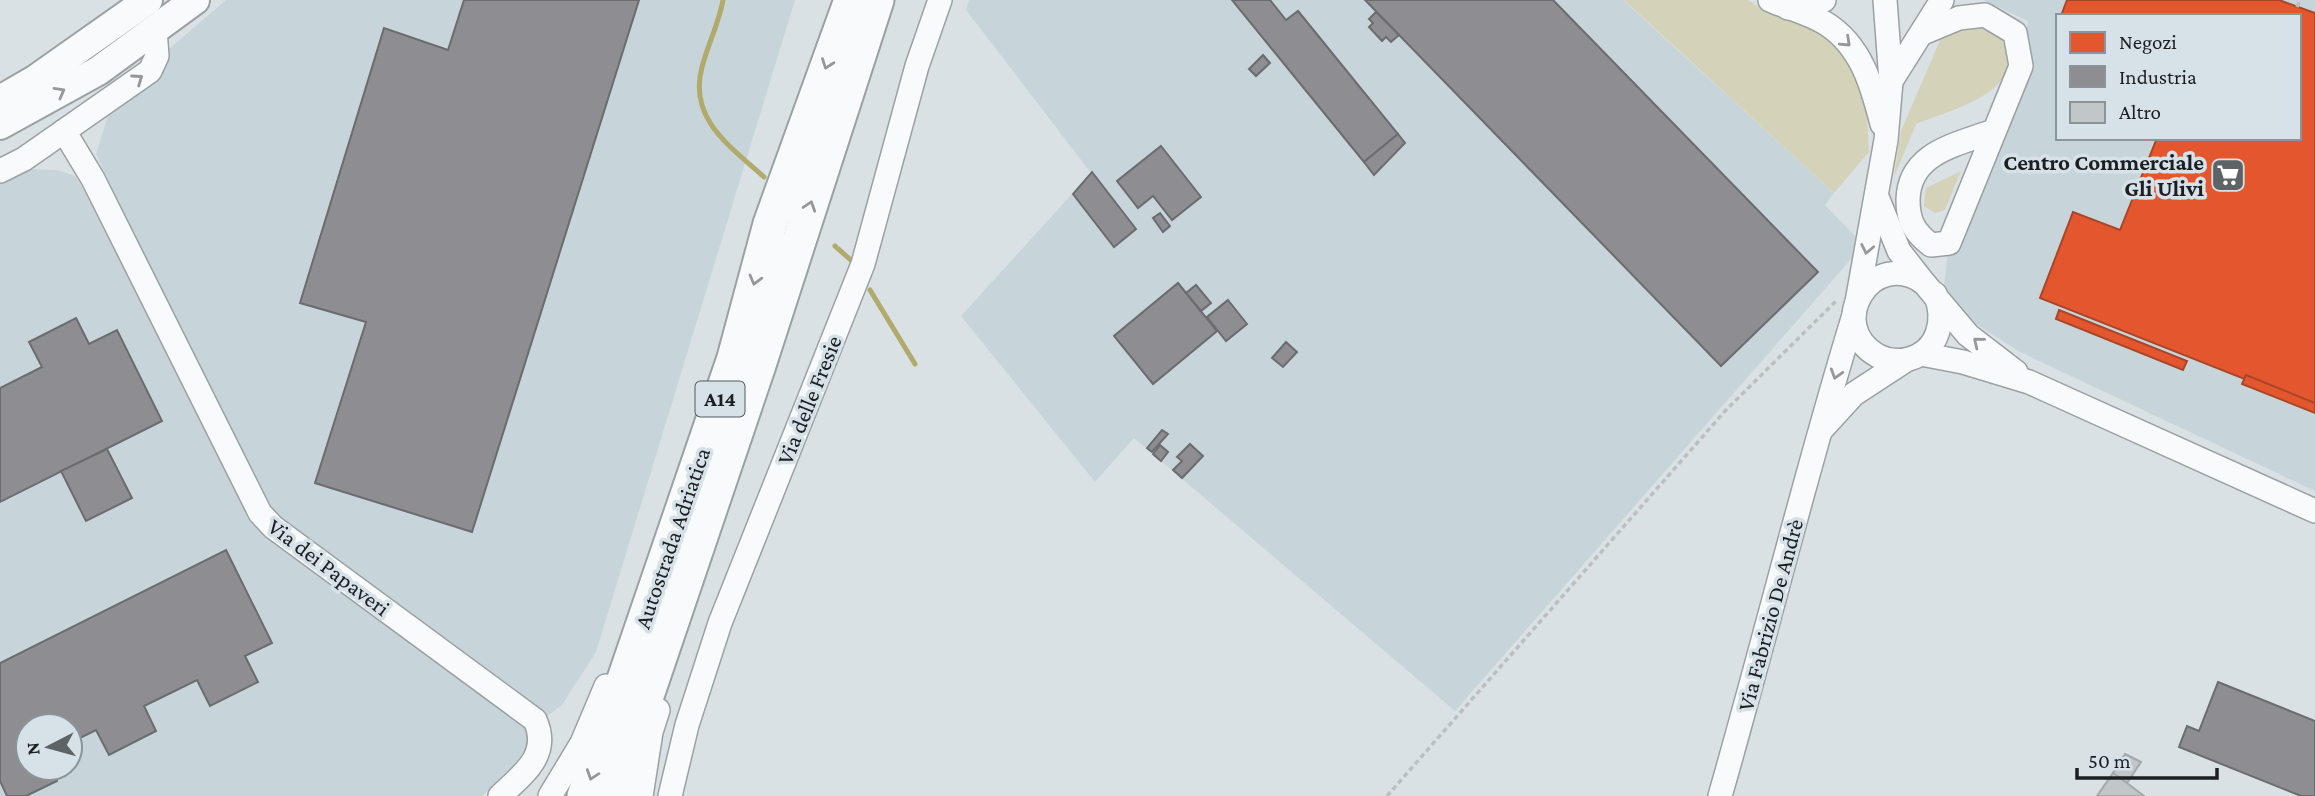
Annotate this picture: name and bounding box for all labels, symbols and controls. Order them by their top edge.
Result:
legend [2056,14,2301,140]
text: Negozi [2119,30,2177,54]
one-way arrow [1838,34,1851,46]
one-way arrow [821,58,835,70]
text: Industria [2119,65,2197,89]
one-way arrow [130,75,143,87]
one-way arrow [52,87,65,100]
text: Altro [2119,100,2161,124]
place label: Centro Commerciale Gli Ulivi [2003,149,2204,201]
supermarket icon: Centro Commerciale Gli Ulivi [2209,156,2247,194]
one-way arrow [802,201,816,213]
one-way arrow [1860,243,1875,255]
one-way arrow [749,274,763,286]
street label: Via delle Fresie [771,332,847,468]
one-way arrow [1973,338,1985,351]
one-way arrow [1829,368,1844,380]
road number: A14 [696,382,744,416]
street label: Autostrada Adriatica [629,444,715,632]
street label: Via dei Papaveri [263,513,395,621]
street label: Via Fabrizio De Andrè [1732,516,1808,714]
north arrow [14,712,84,782]
scale bar [2077,736,2217,780]
text: N [21,741,44,756]
text: 50 m [2088,749,2131,773]
one-way arrow [586,768,600,780]

